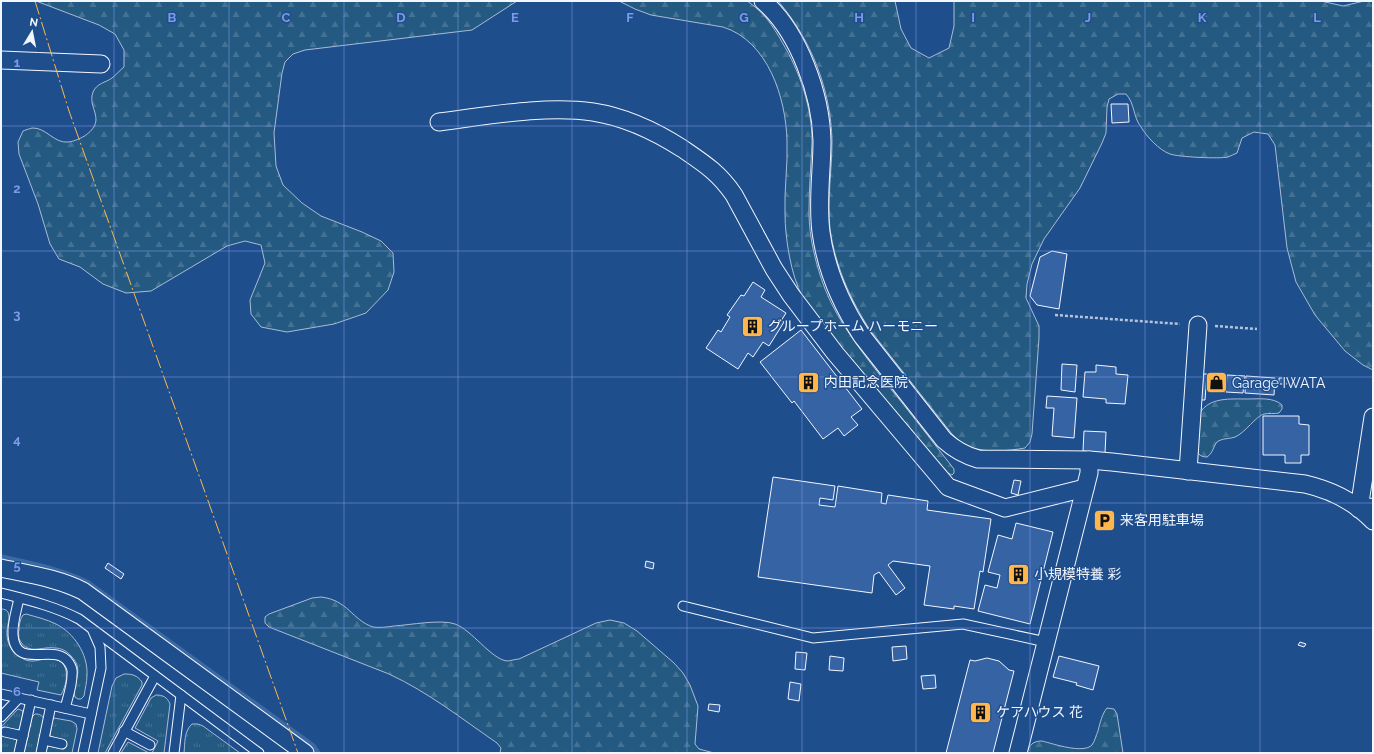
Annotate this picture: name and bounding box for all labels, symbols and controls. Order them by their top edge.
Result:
text: B [168,10,177,25]
text: C [282,10,291,25]
text: D [396,10,406,25]
text: E [511,10,519,25]
text: F [626,10,634,25]
text: G [739,10,749,25]
text: H [854,10,864,25]
text: I [971,10,975,25]
text: J [1085,10,1091,25]
text: K [1198,10,1207,25]
text: L [1313,10,1321,25]
north arrow [12,12,52,52]
text: N [28,16,39,30]
text: 1 [14,55,21,70]
text: 2 [13,181,21,196]
text: 3 [13,307,21,322]
building icon: グループホーム ハーモニー [740,313,766,339]
place label: グループホーム ハーモニー [768,318,938,334]
building icon: 内田記念医院 [795,369,821,395]
shop icon: Garage IWATA [1204,370,1230,396]
place label: 内田記念医院 [824,374,908,390]
place label: Garage IWATA [1232,375,1326,391]
text: 4 [13,432,21,447]
parking icon: 来客用駐車場 [1092,507,1118,533]
place label: 来客用駐車場 [1120,512,1204,528]
text: 5 [13,558,21,573]
building icon: 小規模特養 彩 [1005,561,1031,587]
place label: 小規模特養 彩 [1034,566,1122,582]
text: 6 [13,684,21,699]
building icon: ケアハウス 花 [967,699,993,725]
place label: ケアハウス 花 [996,704,1083,720]

